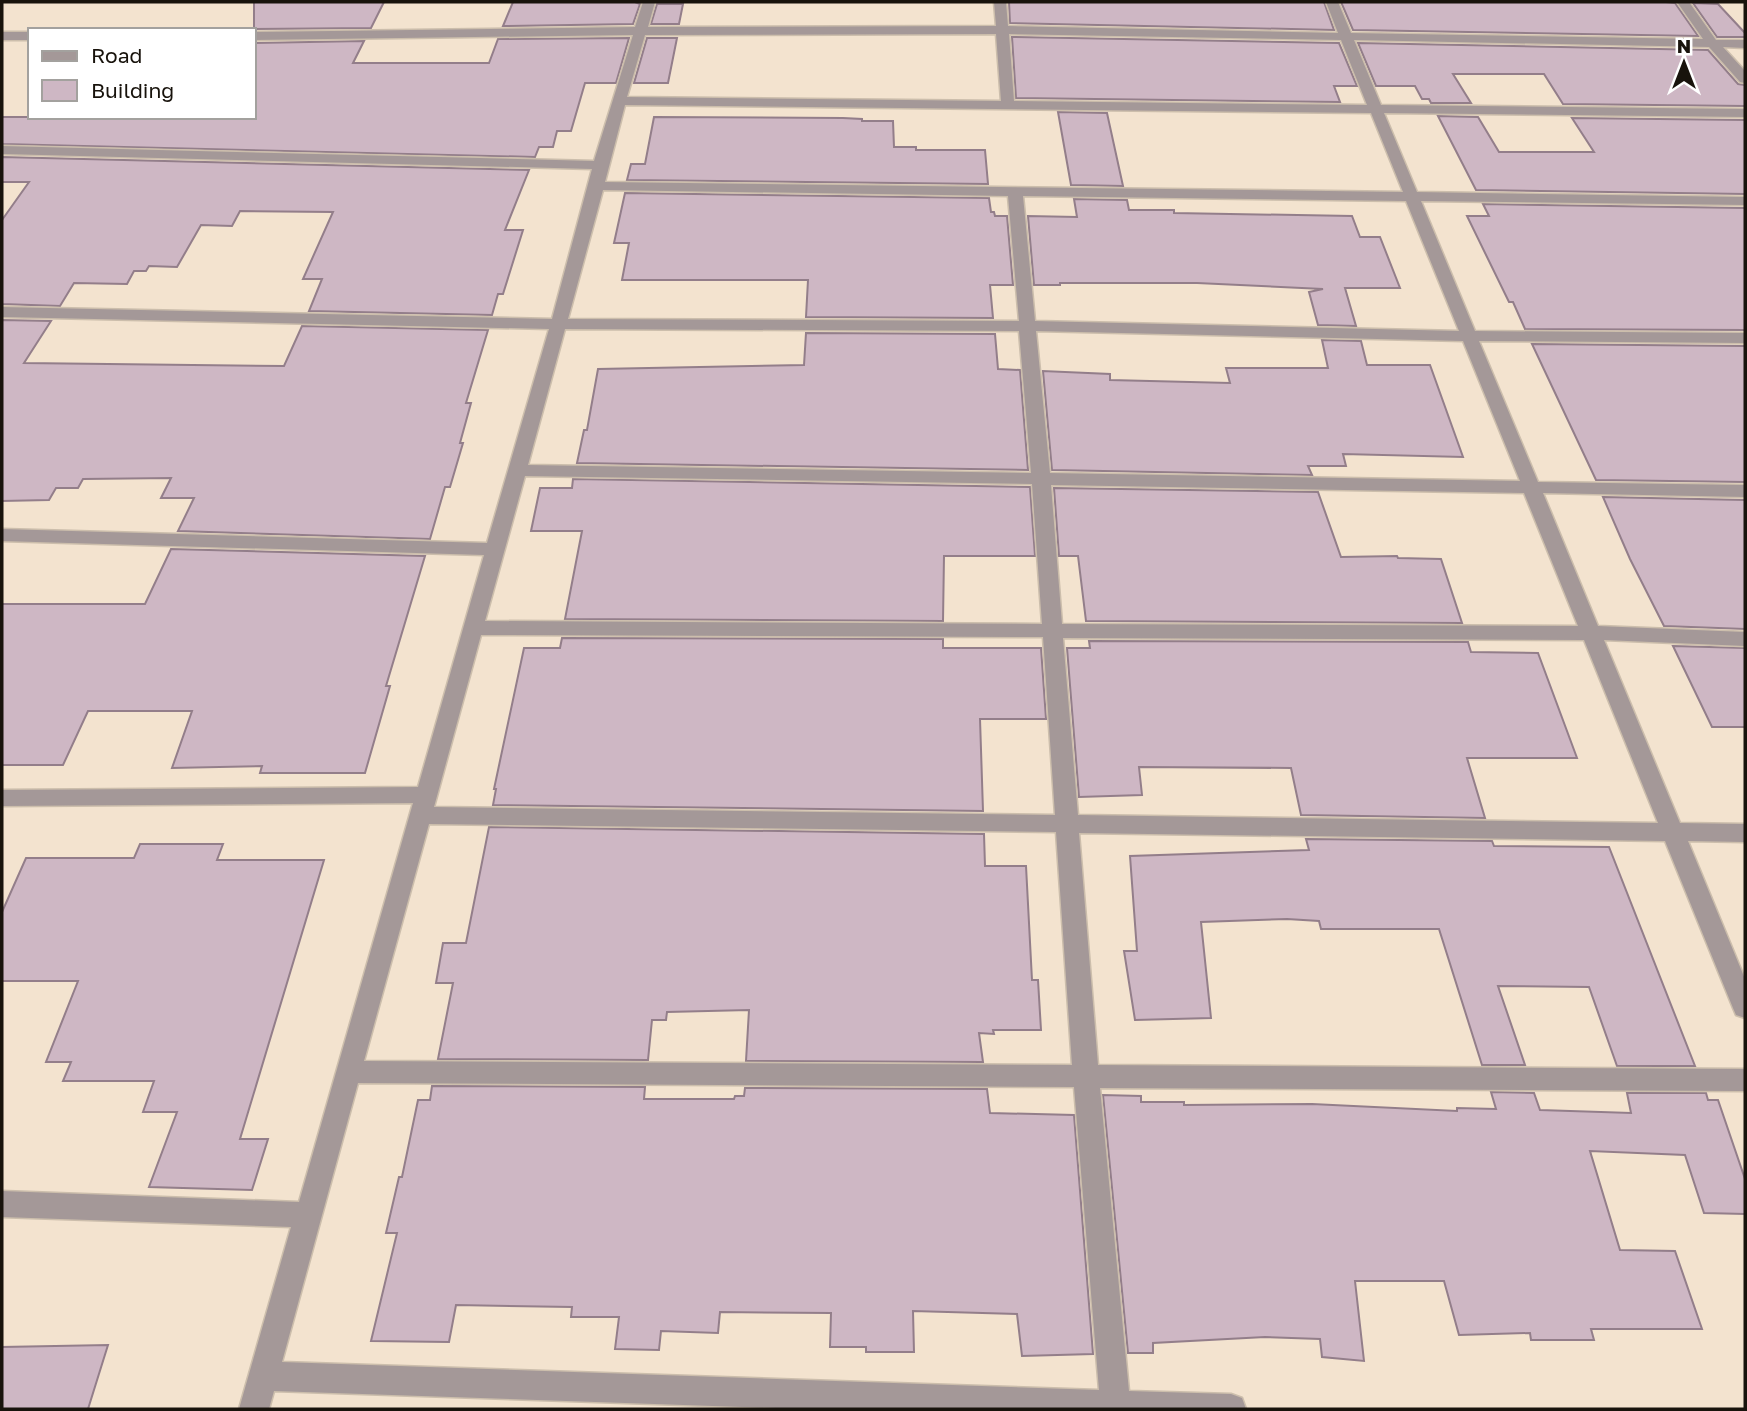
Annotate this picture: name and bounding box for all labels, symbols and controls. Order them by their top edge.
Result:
legend [28,28,256,119]
north arrow [1649,28,1719,98]
text: N [1677,34,1691,57]
text: Road [91,42,142,68]
text: Building [91,77,174,103]

